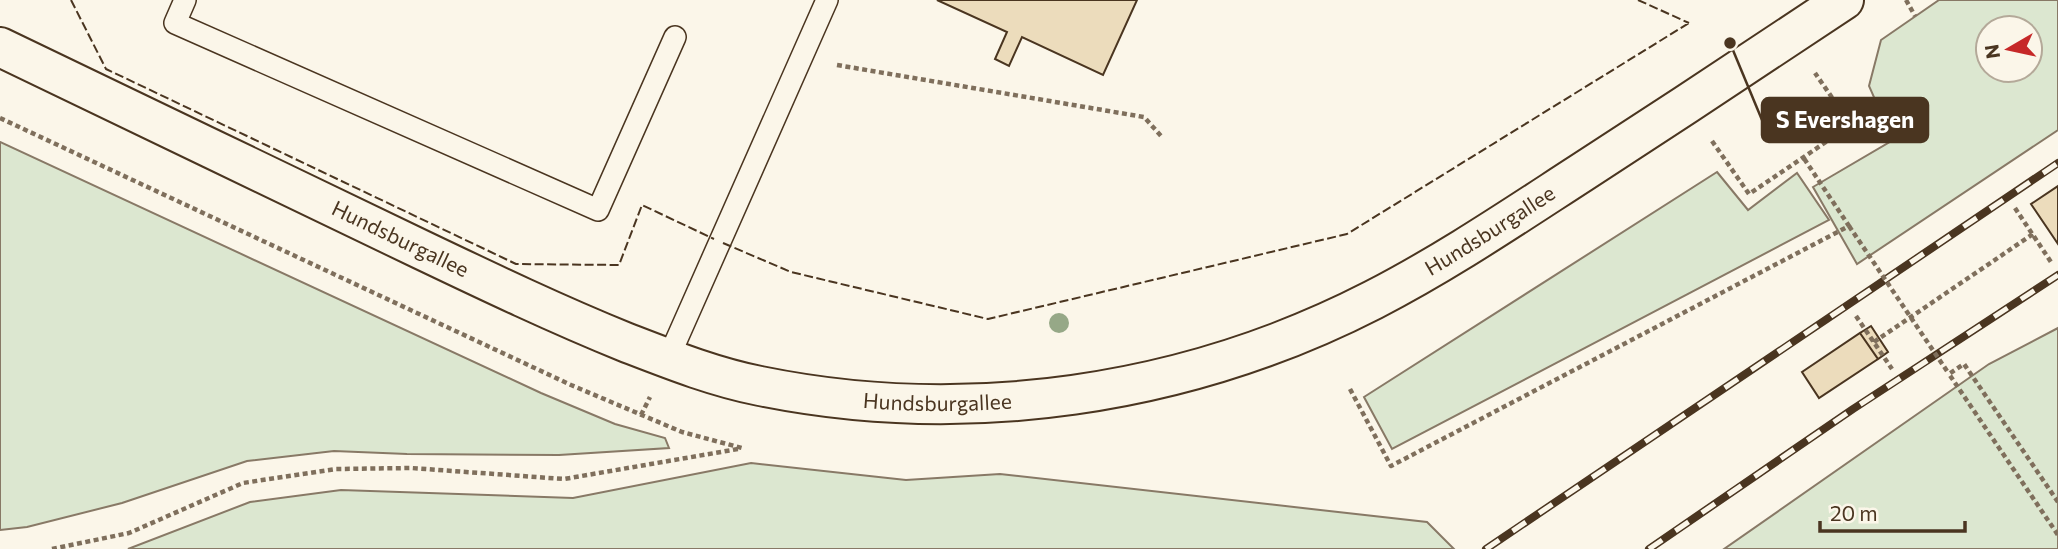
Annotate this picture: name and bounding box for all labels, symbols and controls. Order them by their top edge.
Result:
north arrow [1974,14,2044,84]
text: N [1979,43,2004,61]
callout: S Evershagen [1762,98,1928,142]
text: S Evershagen [1776,105,1914,133]
street label: Hundsburgallee [1420,179,1559,280]
street label: Hundsburgallee [328,194,473,281]
street label: Hundsburgallee [862,387,1013,415]
scale bar [1820,490,1965,534]
text: 20 m [1830,500,1878,525]

